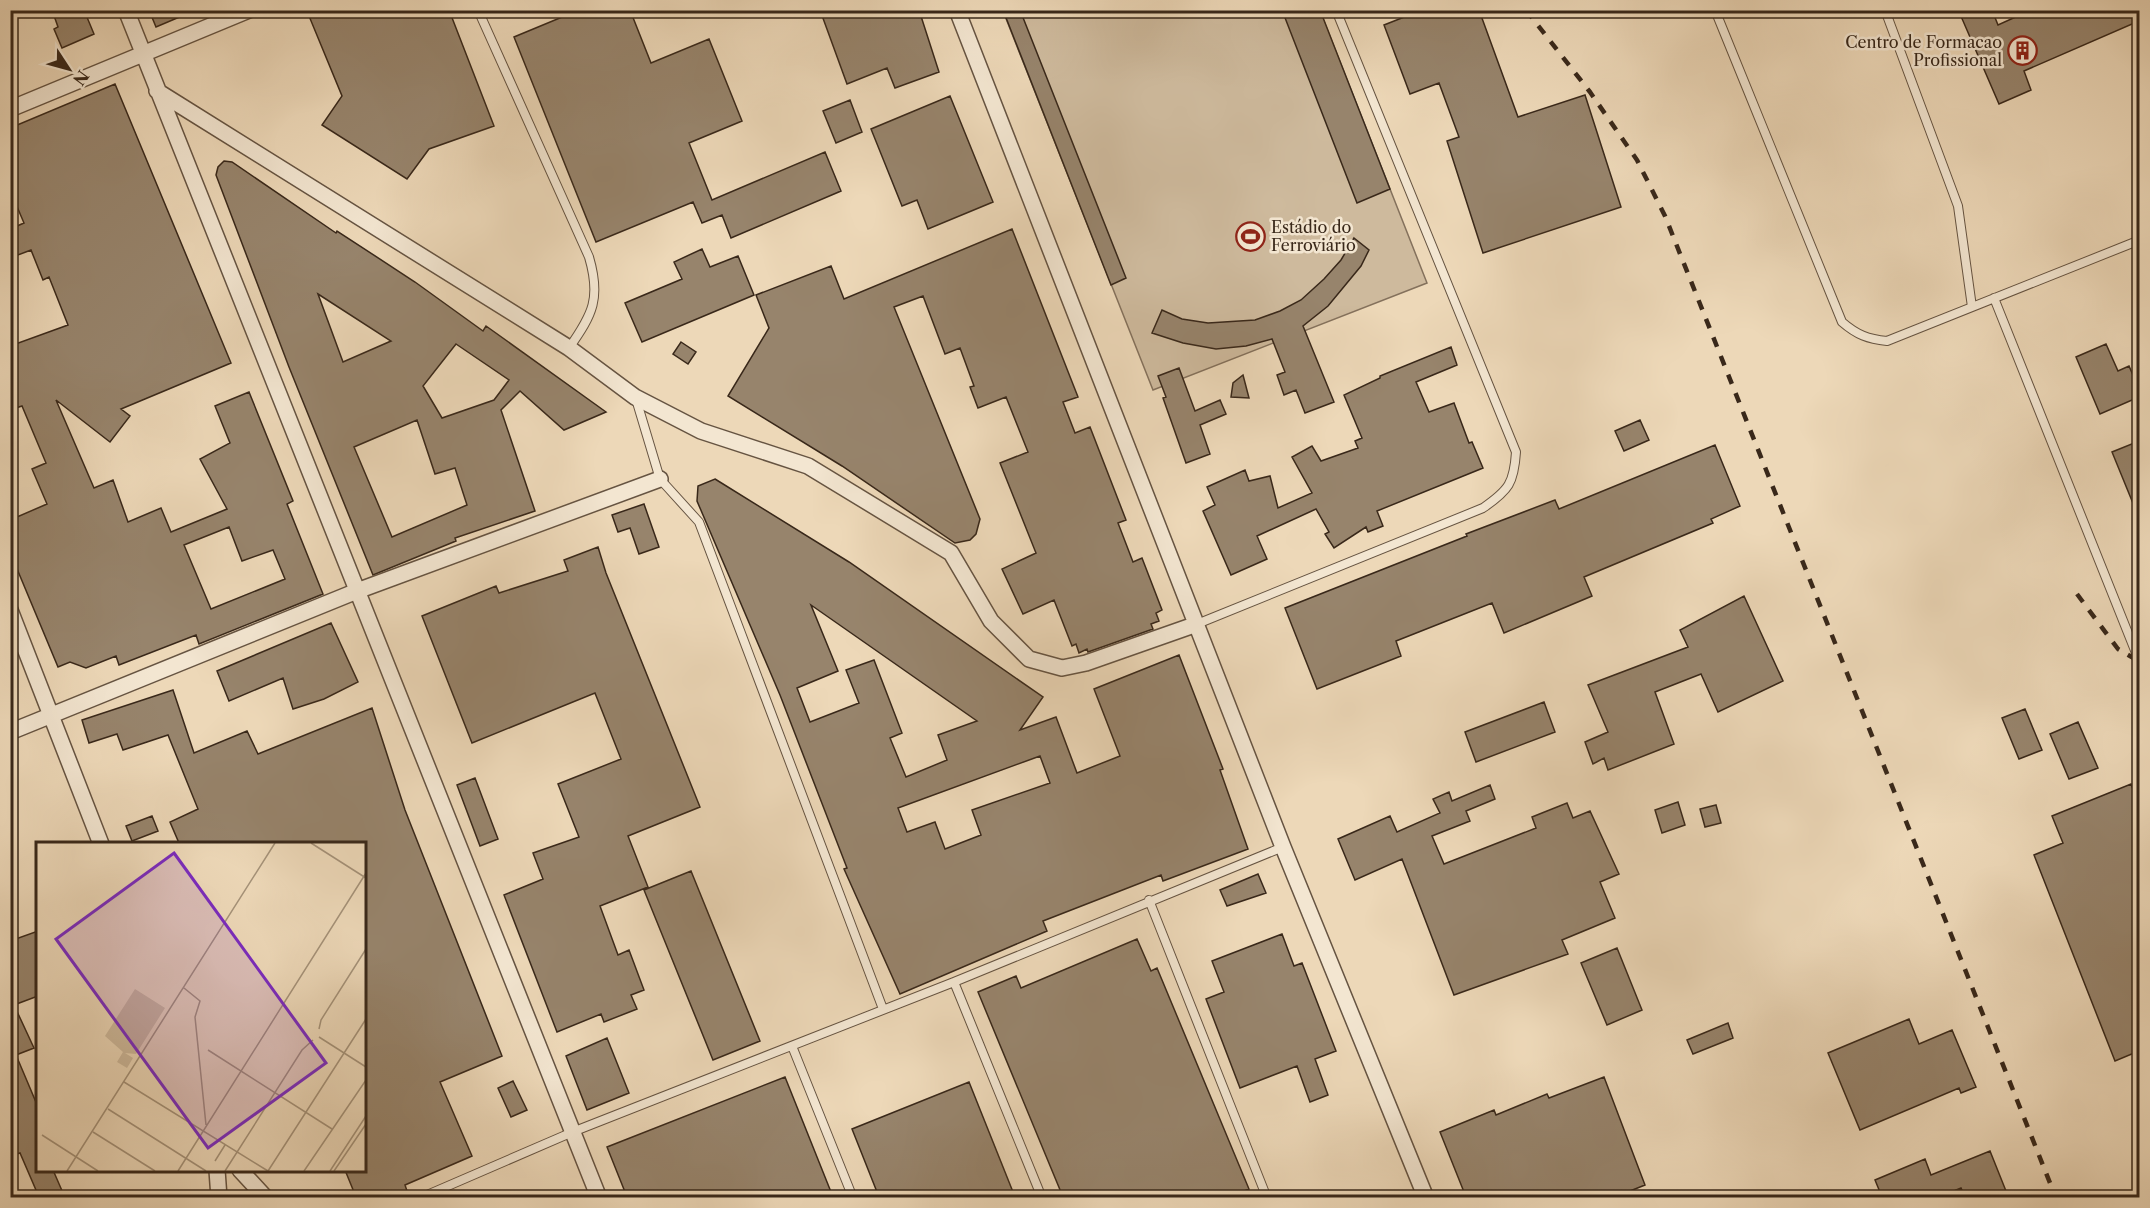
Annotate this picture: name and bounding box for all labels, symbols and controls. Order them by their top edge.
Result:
place label: Centro de Formacao Profissional [1845,32,2002,70]
building icon: Centro de Formacao Profissional [2007,35,2039,67]
north arrow [39,39,99,99]
text: N [69,66,93,89]
place label: Estádio do Ferroviário [1271,217,1356,255]
sports icon: Estádio do Ferroviário [1234,220,1266,252]
inset map [36,842,366,1172]

